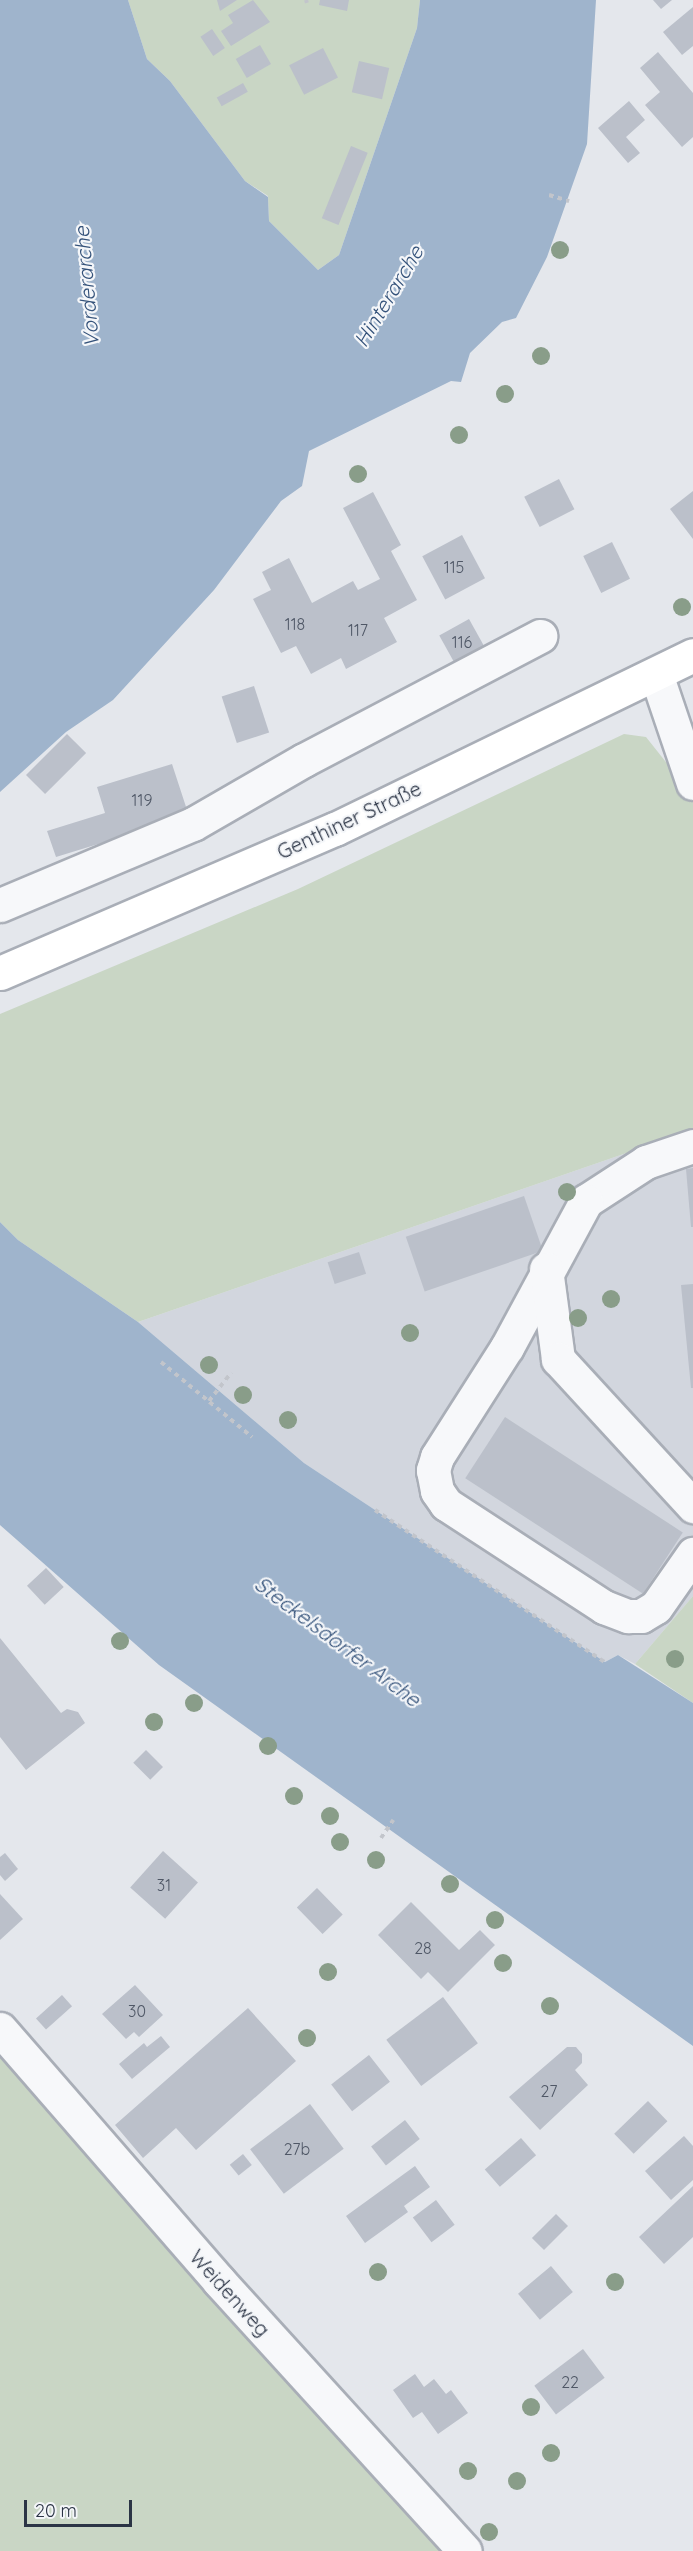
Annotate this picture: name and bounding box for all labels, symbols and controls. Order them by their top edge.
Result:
water label: Vorderarche [68,226,104,348]
water label: Hinterarche [348,241,428,351]
house number: 115 [444,557,464,577]
house number: 118 [285,614,305,634]
house number: 117 [348,620,368,640]
house number: 116 [452,632,472,652]
street label: Genthiner Straße [273,776,425,864]
house number: 119 [132,790,152,810]
water label: Steckelsdorfer Arche [250,1571,426,1711]
house number: 31 [157,1875,171,1895]
house number: 28 [414,1938,432,1958]
house number: 30 [128,2001,146,2021]
house number: 27 [541,2081,557,2101]
house number: 27b [284,2139,310,2159]
street label: Weidenweg [185,2245,275,2341]
house number: 22 [561,2372,579,2392]
scale bar [27,2488,135,2526]
text: 20 m [35,2499,77,2522]

